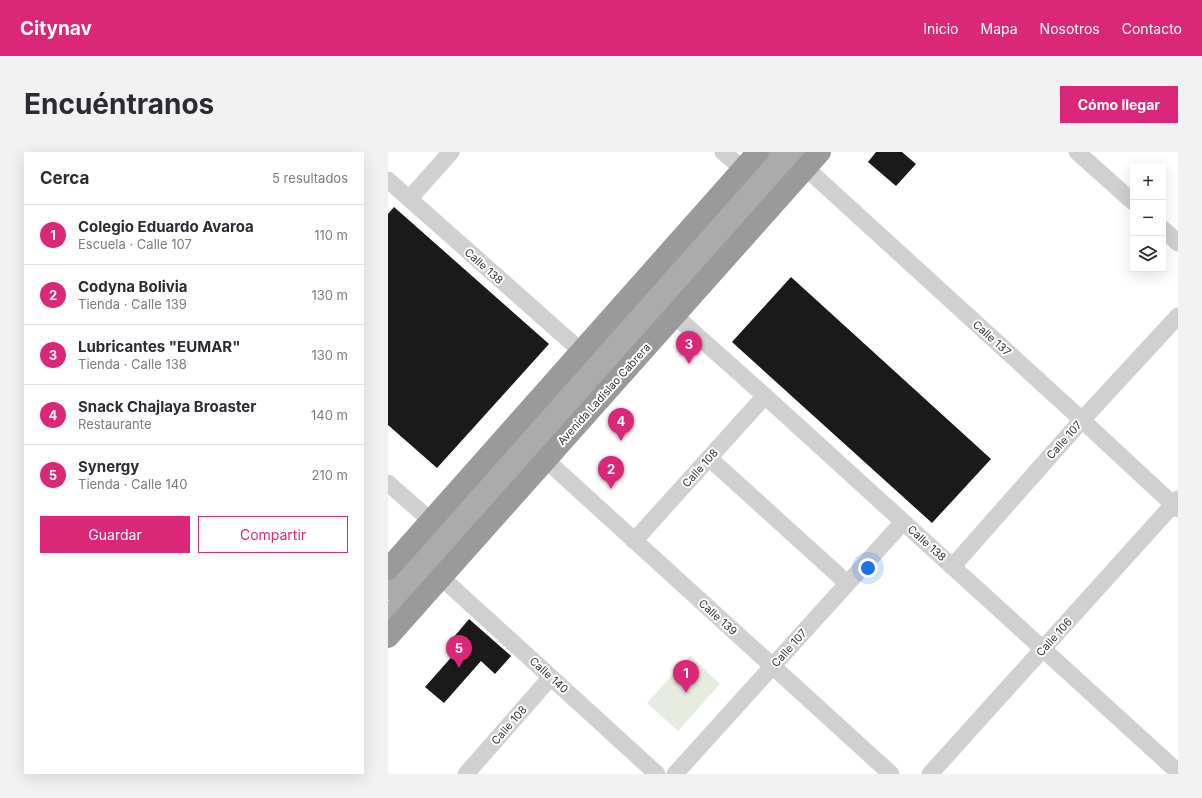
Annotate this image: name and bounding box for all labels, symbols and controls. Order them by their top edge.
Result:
text: Citynav [20,17,92,40]
text: Inicio [923,20,959,37]
text: Mapa [981,20,1018,37]
text: Nosotros [1040,20,1100,37]
text: Contacto [1122,20,1182,37]
button: Cómo llegar [1060,86,1178,123]
text: Encuéntranos [24,87,214,121]
map controls [1130,164,1166,272]
button: + [1130,164,1166,200]
text: Cerca [40,168,89,188]
text: 5 resultados [272,170,348,186]
button: − [1130,200,1166,236]
text: Colegio Eduardo Avaroa [78,217,254,236]
text: 1 [50,227,56,243]
text: 110 m [314,227,348,243]
text: Escuela · Calle 107 [78,236,192,252]
button: layers [1130,236,1166,272]
street label: Calle 138 [462,245,506,287]
text: Codyna Bolivia [78,277,188,296]
text: 2 [49,287,57,303]
text: 130 m [311,287,348,303]
text: Tienda · Calle 139 [78,296,187,312]
street label: Calle 137 [970,317,1014,359]
pin: 3 [676,331,702,364]
text: Lubricantes "EUMAR" [78,337,240,356]
street label: Avenida Ladislao Cabrera [555,340,653,448]
text: 3 [49,347,57,363]
text: 130 m [311,347,348,363]
text: Tienda · Calle 138 [78,356,187,372]
text: Snack Chajlaya Broaster [78,397,256,416]
text: 4 [49,407,57,423]
text: 140 m [311,407,348,423]
pin: 4 [608,408,634,441]
text: Restaurante [78,416,152,432]
street label: Calle 107 [1043,418,1085,462]
street label: Calle 108 [679,446,721,490]
pin: 2 [598,456,624,489]
text: Synergy [78,457,139,476]
text: 5 [49,467,57,483]
text: 210 m [312,467,348,483]
text: Tienda · Calle 140 [78,476,187,492]
button: Guardar [40,516,190,553]
button: Compartir [198,516,348,553]
street label: Calle 138 [905,522,949,564]
your location [858,558,878,578]
street label: Calle 139 [696,596,740,638]
street label: Calle 106 [1033,615,1075,659]
street label: Calle 107 [768,626,810,670]
pin: 5 [446,635,472,668]
street label: Calle 140 [527,654,571,696]
pin: 1 [673,660,699,693]
street label: Calle 108 [488,702,530,747]

